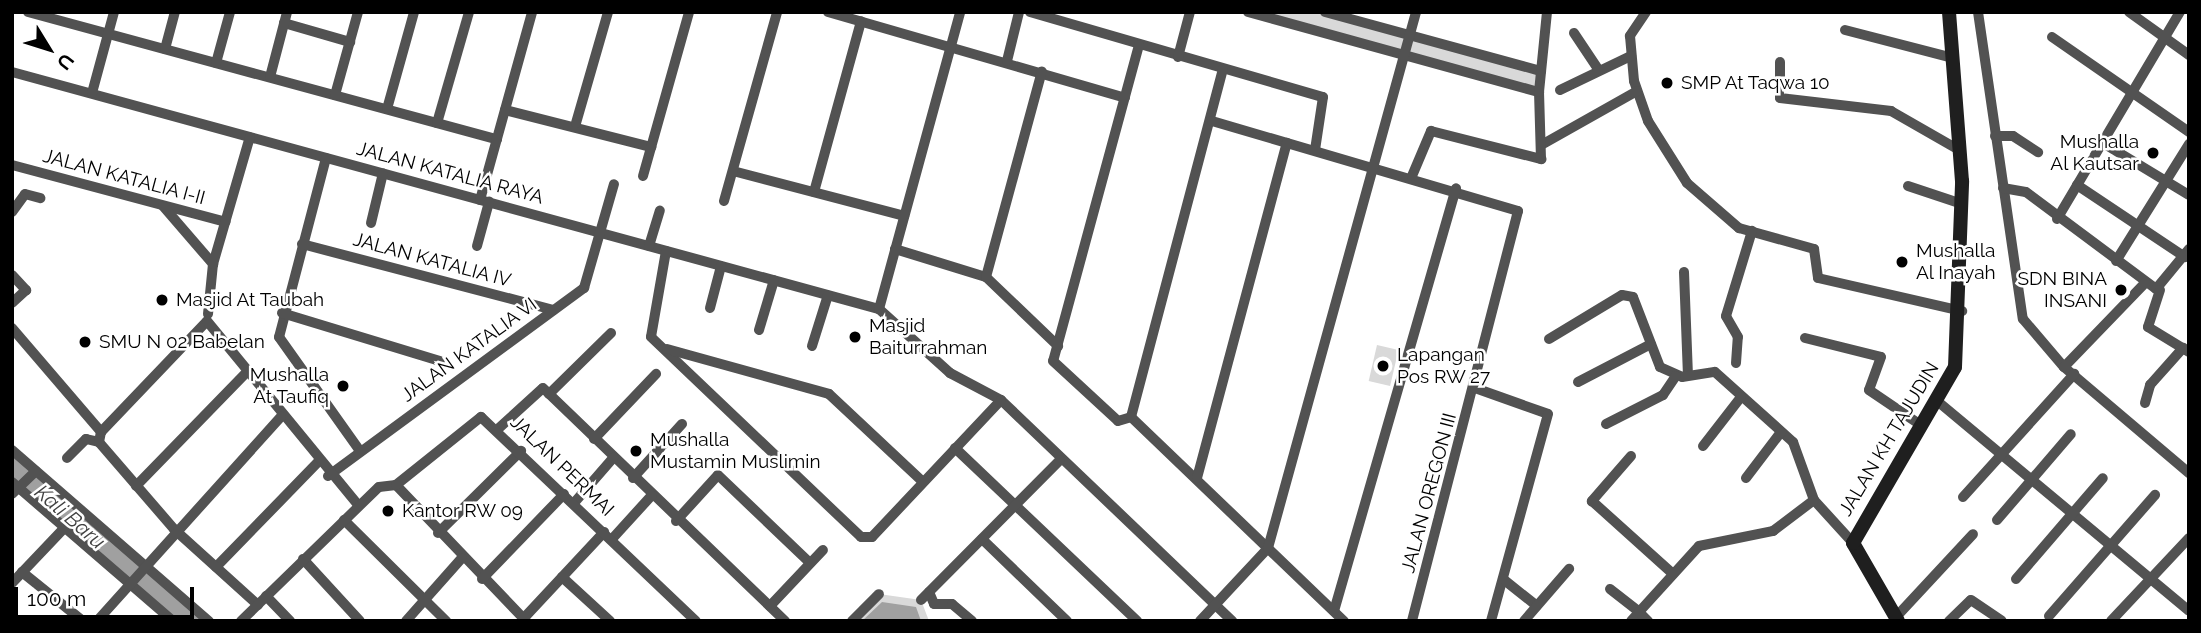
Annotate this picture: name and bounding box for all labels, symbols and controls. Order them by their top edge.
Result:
north arrow [14,14,84,84]
text: U [52,50,79,74]
place label: SMP At Taqwa 10 [1681,72,1831,94]
marker: SMP At Taqwa 10 [1659,75,1675,91]
place label: Mushalla Al Kautsar [2050,131,2139,175]
street label: JALAN KATALIA RAYA [354,137,546,209]
street label: JALAN KATALIA I-II [40,144,208,210]
marker: Mushalla Al Kautsar [2145,145,2161,161]
street label: JALAN KATALIA IV [350,228,514,292]
place label: Mushalla Al Inayah [1916,240,1996,284]
marker: Mushalla Al Inayah [1894,254,1910,270]
place label: SDN BINA INSANI [2017,268,2107,312]
marker: SDN BINA INSANI [2113,282,2129,298]
place label: Masjid At Taubah [176,289,325,311]
marker: Masjid At Taubah [154,292,170,308]
street label: JALAN KATALIA VI [396,293,542,407]
place label: Masjid Baiturrahman [869,315,987,359]
marker: Masjid Baiturrahman [847,329,863,345]
place label: SMU N 02 Babelan [99,331,265,353]
marker: SMU N 02 Babelan [77,334,93,350]
place label: Lapangan Pos RW 27 [1397,344,1491,388]
marker: Lapangan Pos RW 27 [1375,358,1391,374]
street label: JALAN KH TAJUDIN [1834,358,1944,520]
place label: Mushalla At Taufiq [250,364,329,408]
marker: Mushalla At Taufiq [335,378,351,394]
street label: JALAN PERMAI [505,411,619,521]
street label: JALAN OREGON III [1397,411,1461,575]
place label: Mushalla Mustamin Muslimin [650,429,820,473]
marker: Mushalla Mustamin Muslimin [628,443,644,459]
water label: Kali Baru [30,480,110,554]
place label: Kantor RW 09 [402,500,524,522]
marker: Kantor RW 09 [380,503,396,519]
scale bar [18,574,198,618]
text: 100 m [27,586,86,611]

